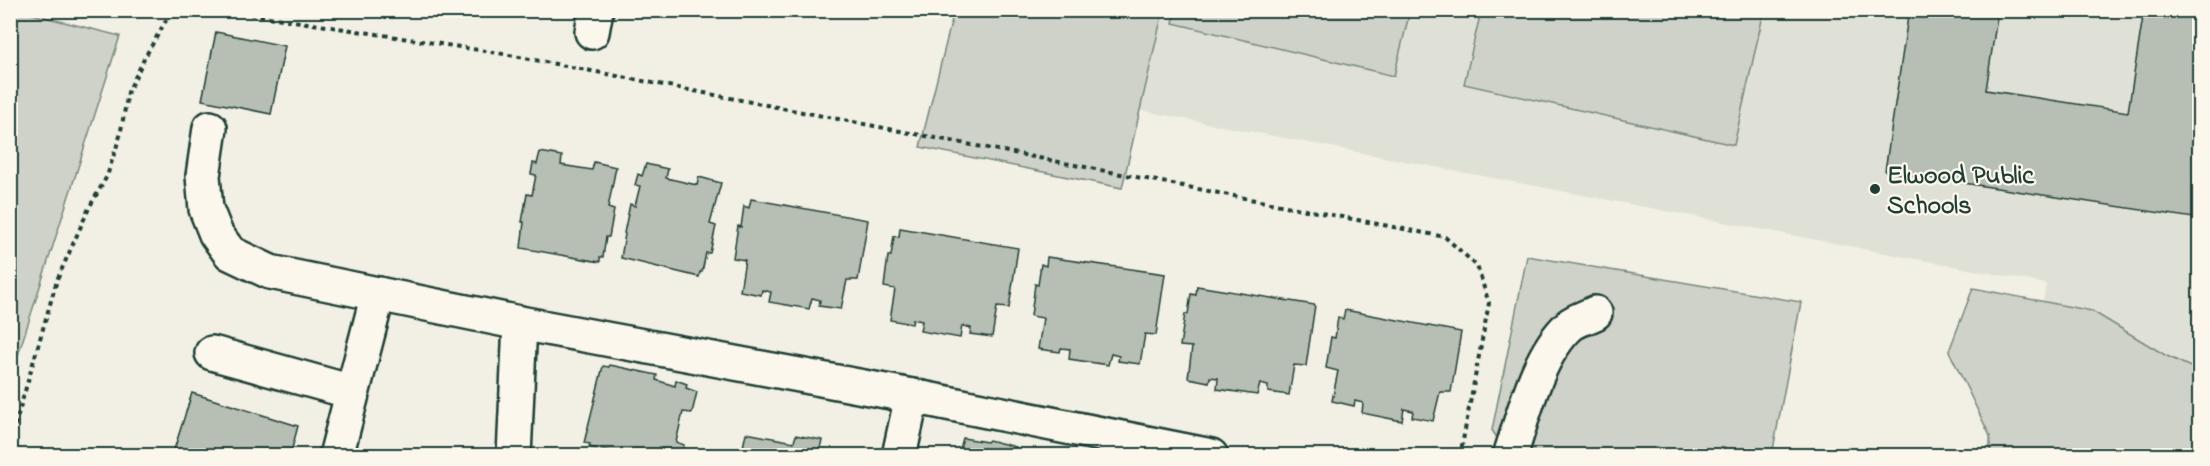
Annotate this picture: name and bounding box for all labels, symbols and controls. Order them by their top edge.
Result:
place label: Elwood Public Schools [1887,158,2035,226]
marker: Elwood Public Schools [1868,182,1882,196]

